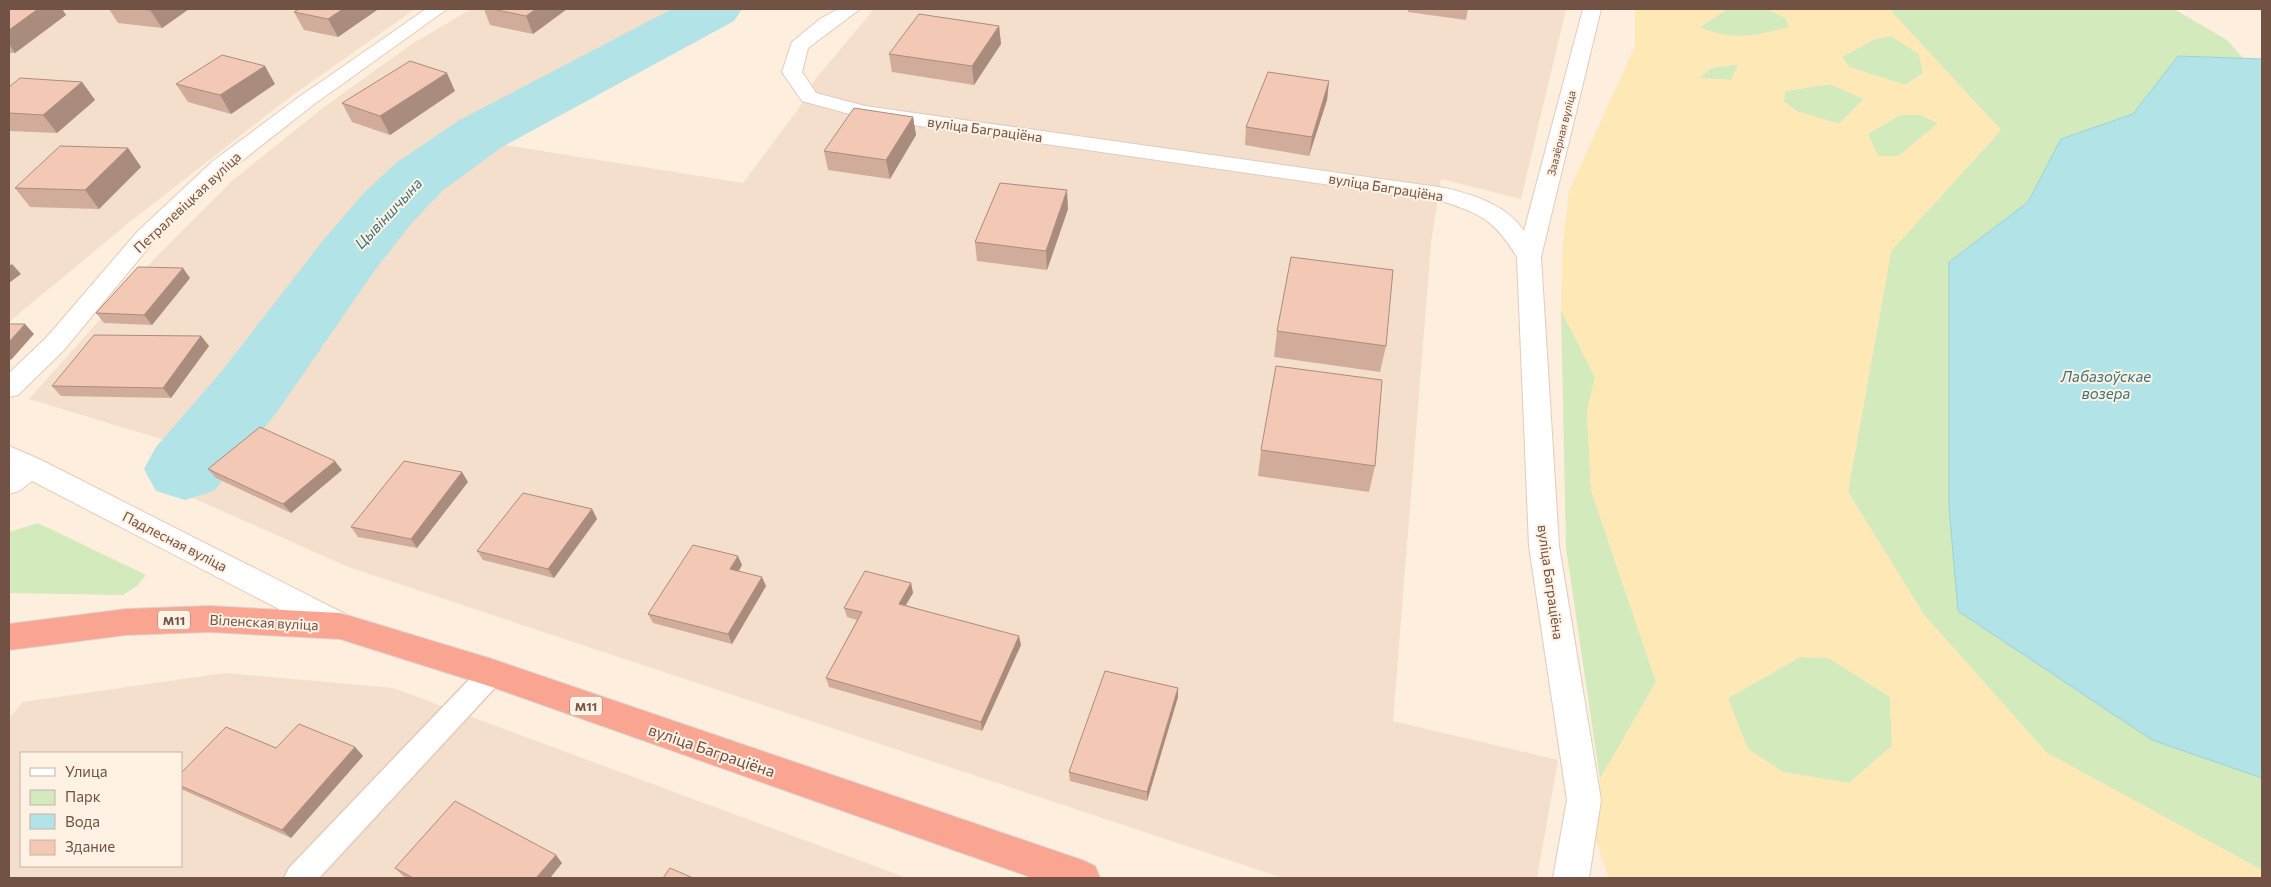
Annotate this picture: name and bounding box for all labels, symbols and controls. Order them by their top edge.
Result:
street label: Заазёрная вуліца [1544,89,1578,177]
street label: вуліца Баграціёна [926,113,1044,145]
street label: Петралевіцкая вуліца [130,148,244,256]
street label: вуліца Баграціёна [1327,170,1445,204]
water label: Цывіншчына [351,174,426,252]
water label: Лабазоўскае возера [2060,367,2151,402]
street label: Падлесная вуліца [120,507,230,575]
street label: вуліца Баграціёна [1535,523,1567,641]
road number: М11 [158,610,190,630]
street label: Віленская вуліца [209,611,319,633]
road number: М11 [570,696,602,716]
street label: вуліца Баграціёна [646,719,778,781]
legend [20,752,182,867]
text: Улица [65,762,107,780]
text: Парк [65,787,101,805]
text: Вода [65,812,100,830]
text: Здание [65,837,115,855]

